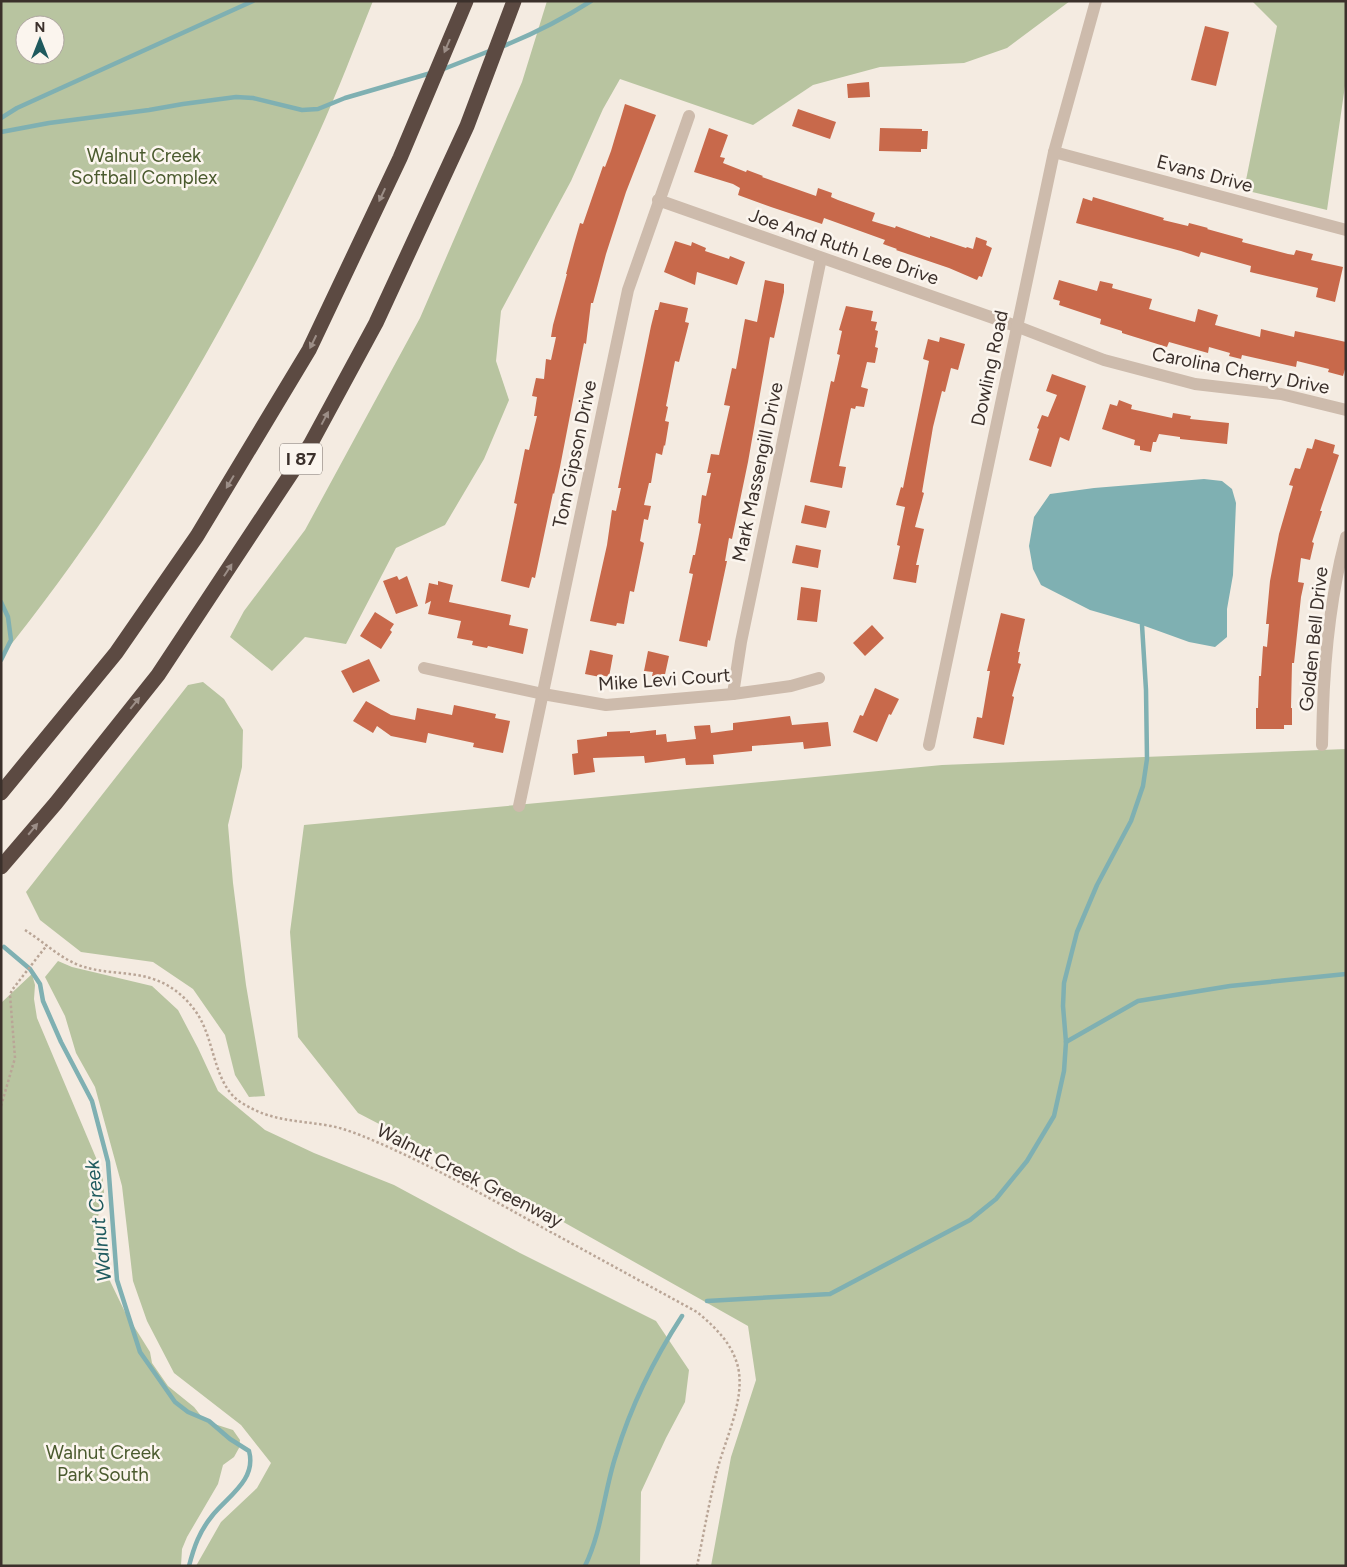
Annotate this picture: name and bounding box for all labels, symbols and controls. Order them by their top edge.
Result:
north arrow [15,15,65,65]
text: N [35,19,45,36]
one-way arrow [442,39,450,53]
park label: Walnut Creek Softball Complex [71,144,217,189]
street label: Evans Drive [1154,150,1256,197]
one-way arrow [378,188,386,202]
street label: Joe And Ruth Lee Drive [746,203,942,290]
street label: Dowling Road [966,308,1013,428]
one-way arrow [309,335,317,349]
street label: Carolina Cherry Drive [1150,342,1332,399]
street label: Tom Gipson Drive [548,378,601,530]
street label: Mark Massengill Drive [727,380,788,564]
one-way arrow [320,412,329,425]
road number: I 87 [280,444,322,474]
one-way arrow [225,475,234,488]
one-way arrow [223,563,233,576]
street label: Golden Bell Drive [1294,566,1333,713]
street label: Mike Levi Court [597,663,731,696]
one-way arrow [130,697,141,710]
one-way arrow [27,824,39,836]
street label: Walnut Creek Greenway [373,1119,567,1232]
water label: Walnut Creek [80,1158,116,1283]
park label: Walnut Creek Park South [46,1441,161,1486]

